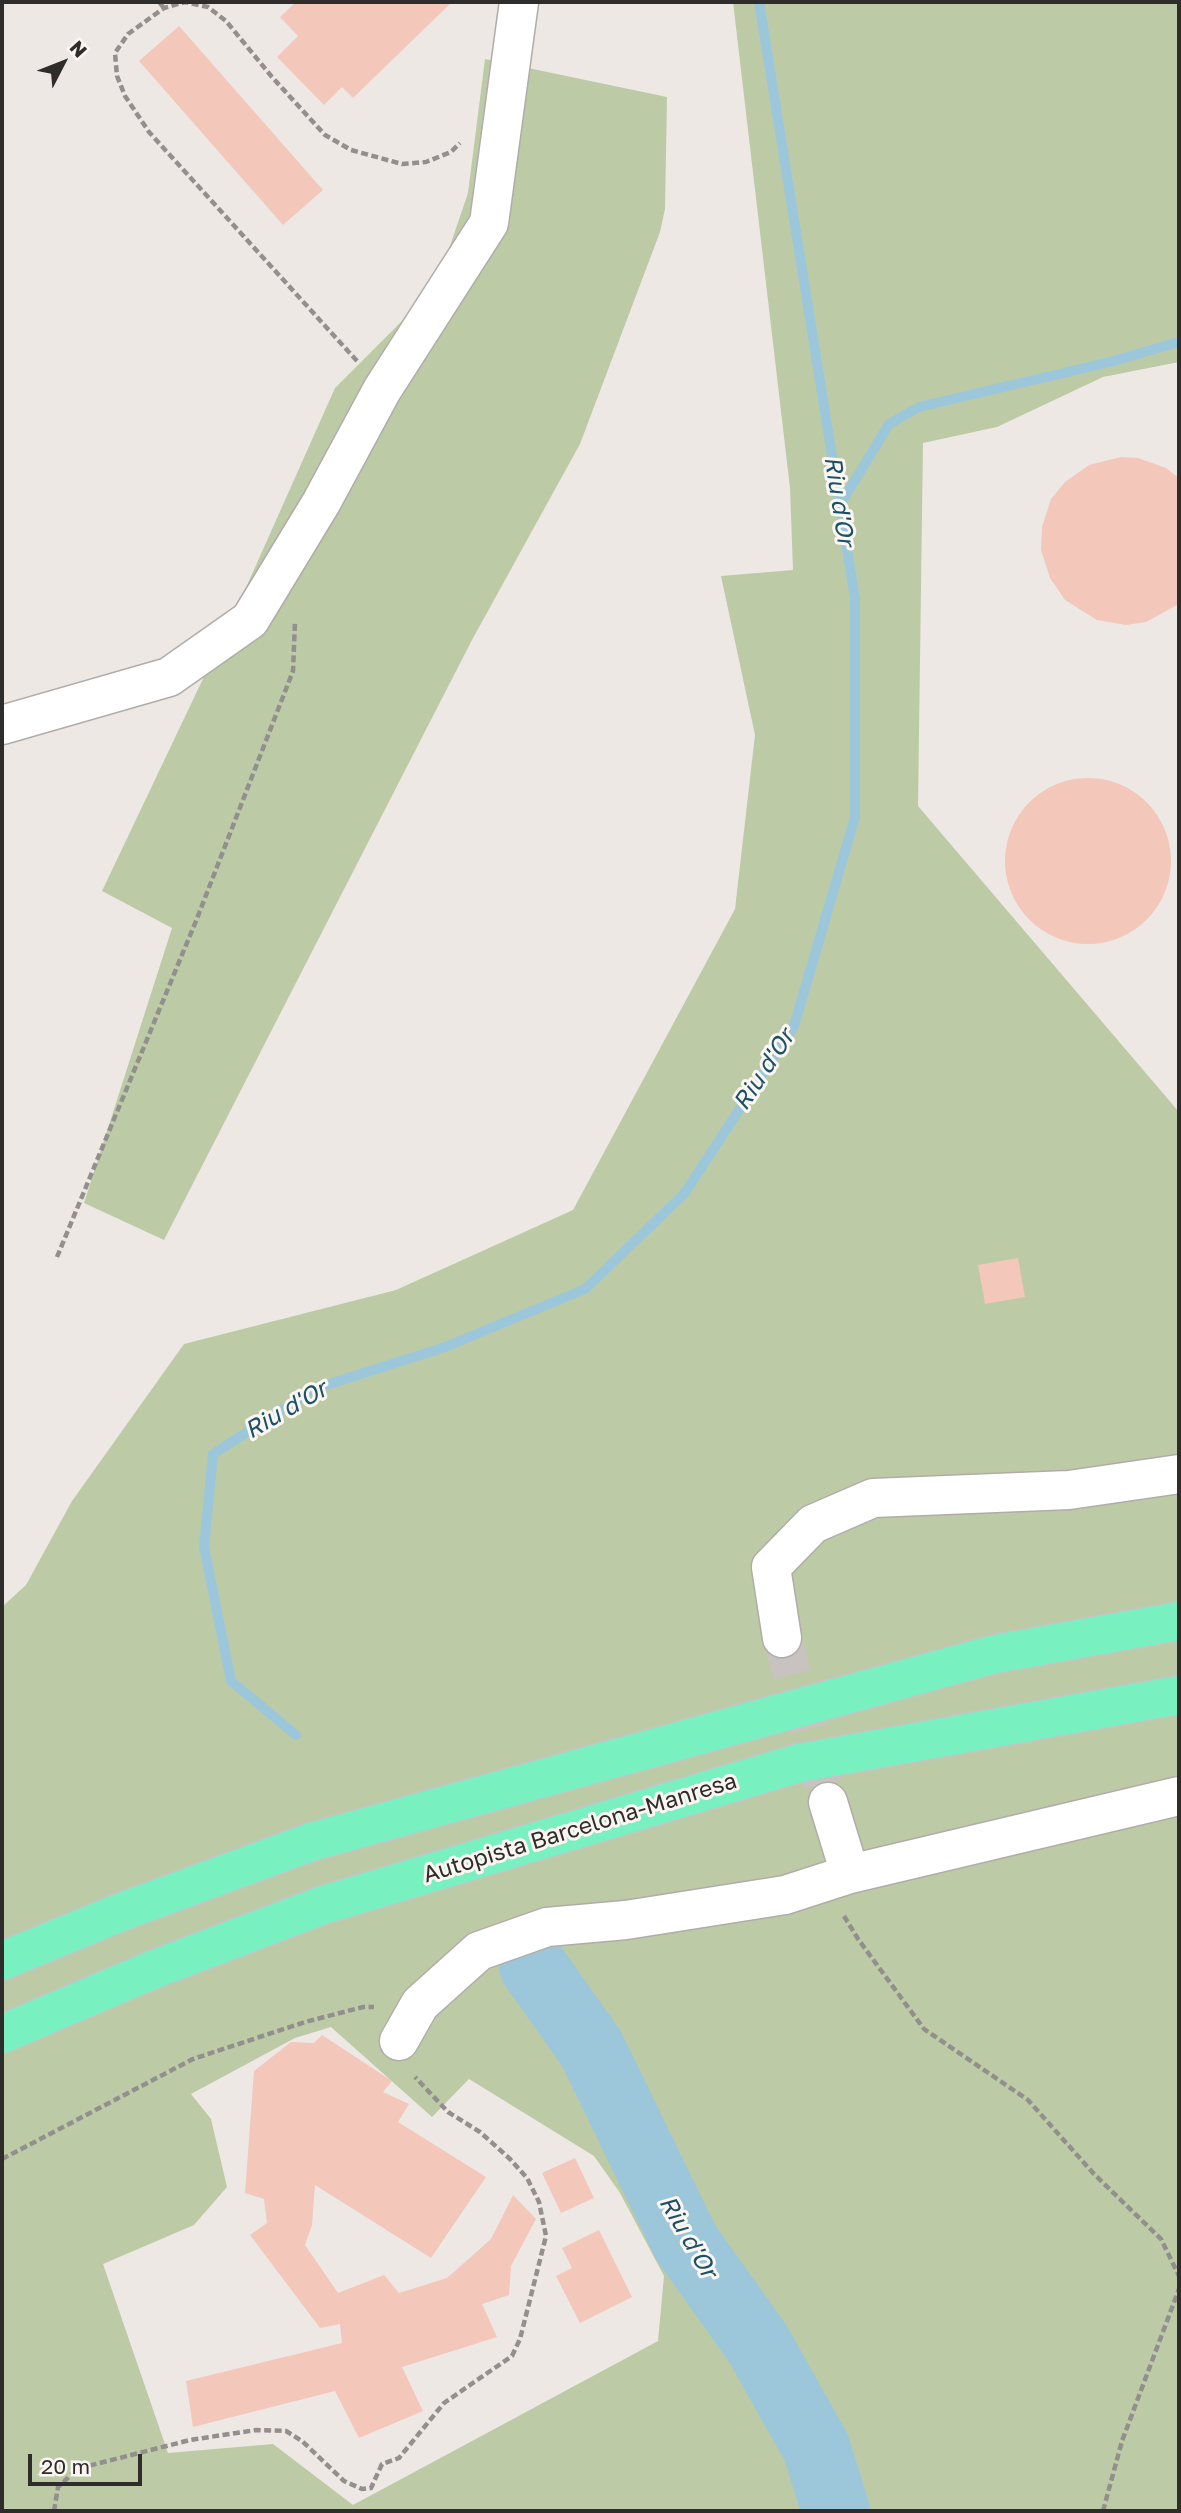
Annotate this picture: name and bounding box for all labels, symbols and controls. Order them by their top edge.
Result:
north arrow [28,28,98,98]
text: N [66,36,92,62]
water label: Riu d'Or [818,454,860,548]
water label: Riu d'Or [727,1024,801,1116]
water label: Riu d'Or [240,1375,332,1445]
street label: Autopista Barcelona-Manresa [420,1767,740,1889]
water label: Riu d'Or [653,2191,723,2283]
scale bar [32,2440,145,2484]
text: 20 m [41,2453,90,2479]

